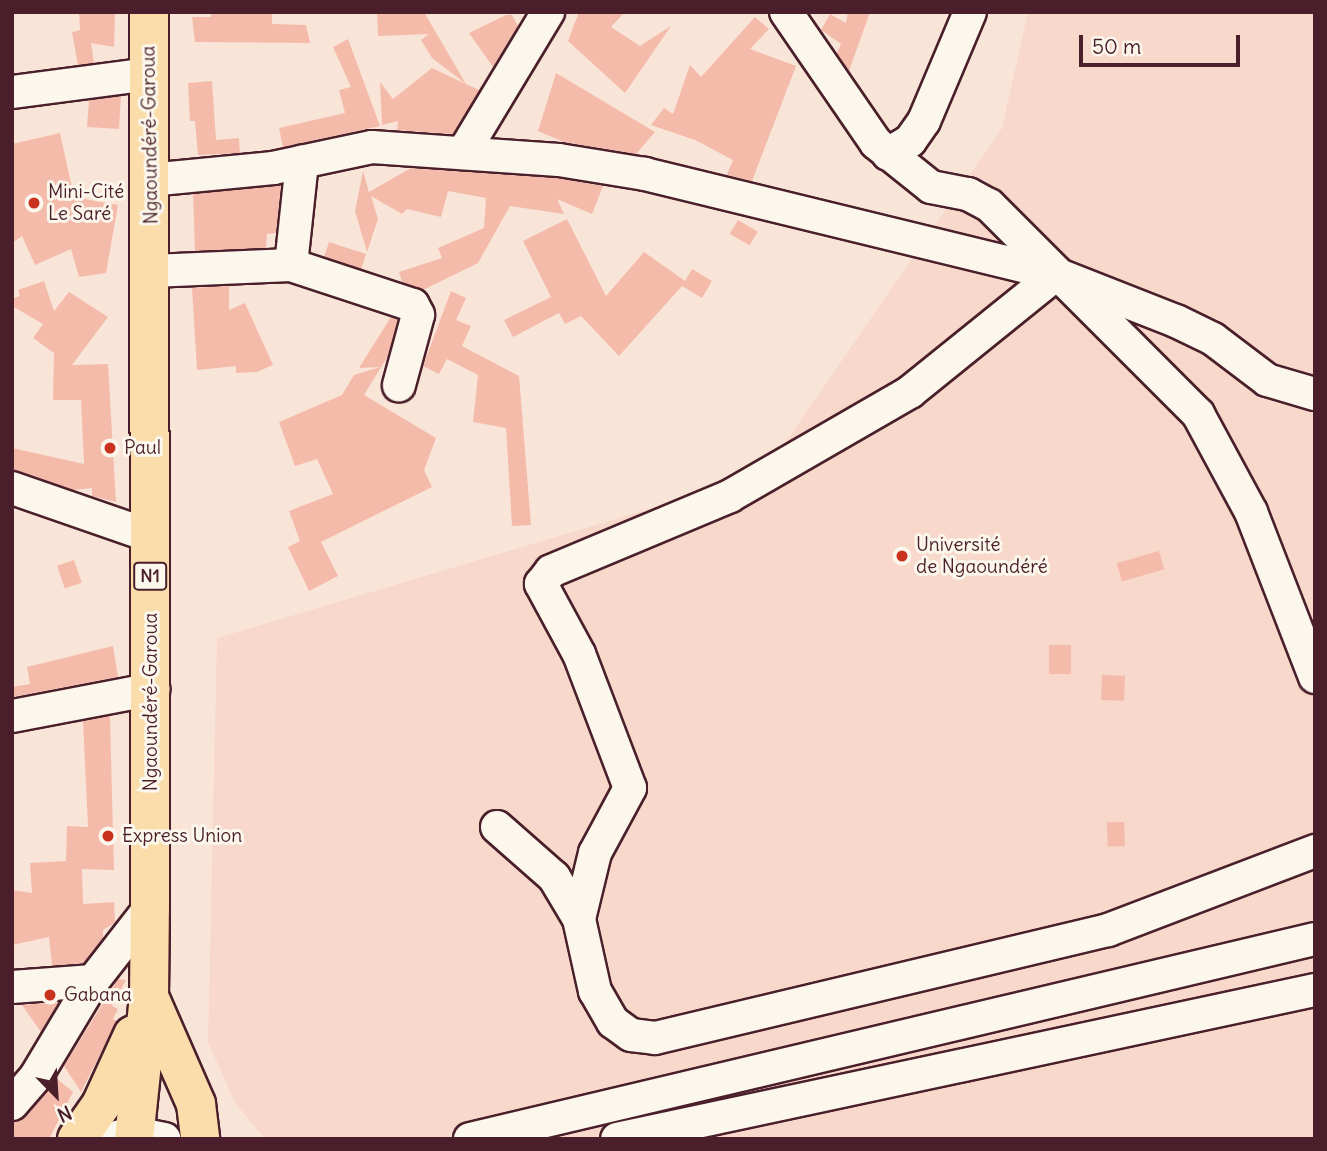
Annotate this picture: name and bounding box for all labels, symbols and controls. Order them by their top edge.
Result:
scale bar [1082,21,1243,65]
text: 50 m [1092,33,1141,60]
street label: Ngaoundéré-Garoua [137,45,163,225]
place label: Mini-Cité Le Saré [48,181,124,225]
marker: Mini-Cité Le Saré [26,195,42,211]
place label: Paul [124,437,161,459]
marker: Paul [102,440,118,456]
place label: Université de Ngaoundéré [916,534,1048,578]
marker: Université de Ngaoundéré [894,548,910,564]
road number: N1 [132,562,168,590]
street label: Ngaoundéré-Garoua [140,613,162,791]
place label: Express Union [122,825,242,847]
marker: Express Union [100,828,116,844]
place label: Gabana [64,984,132,1006]
marker: Gabana [42,987,58,1003]
north arrow [21,1060,91,1130]
text: N [54,1101,75,1128]

